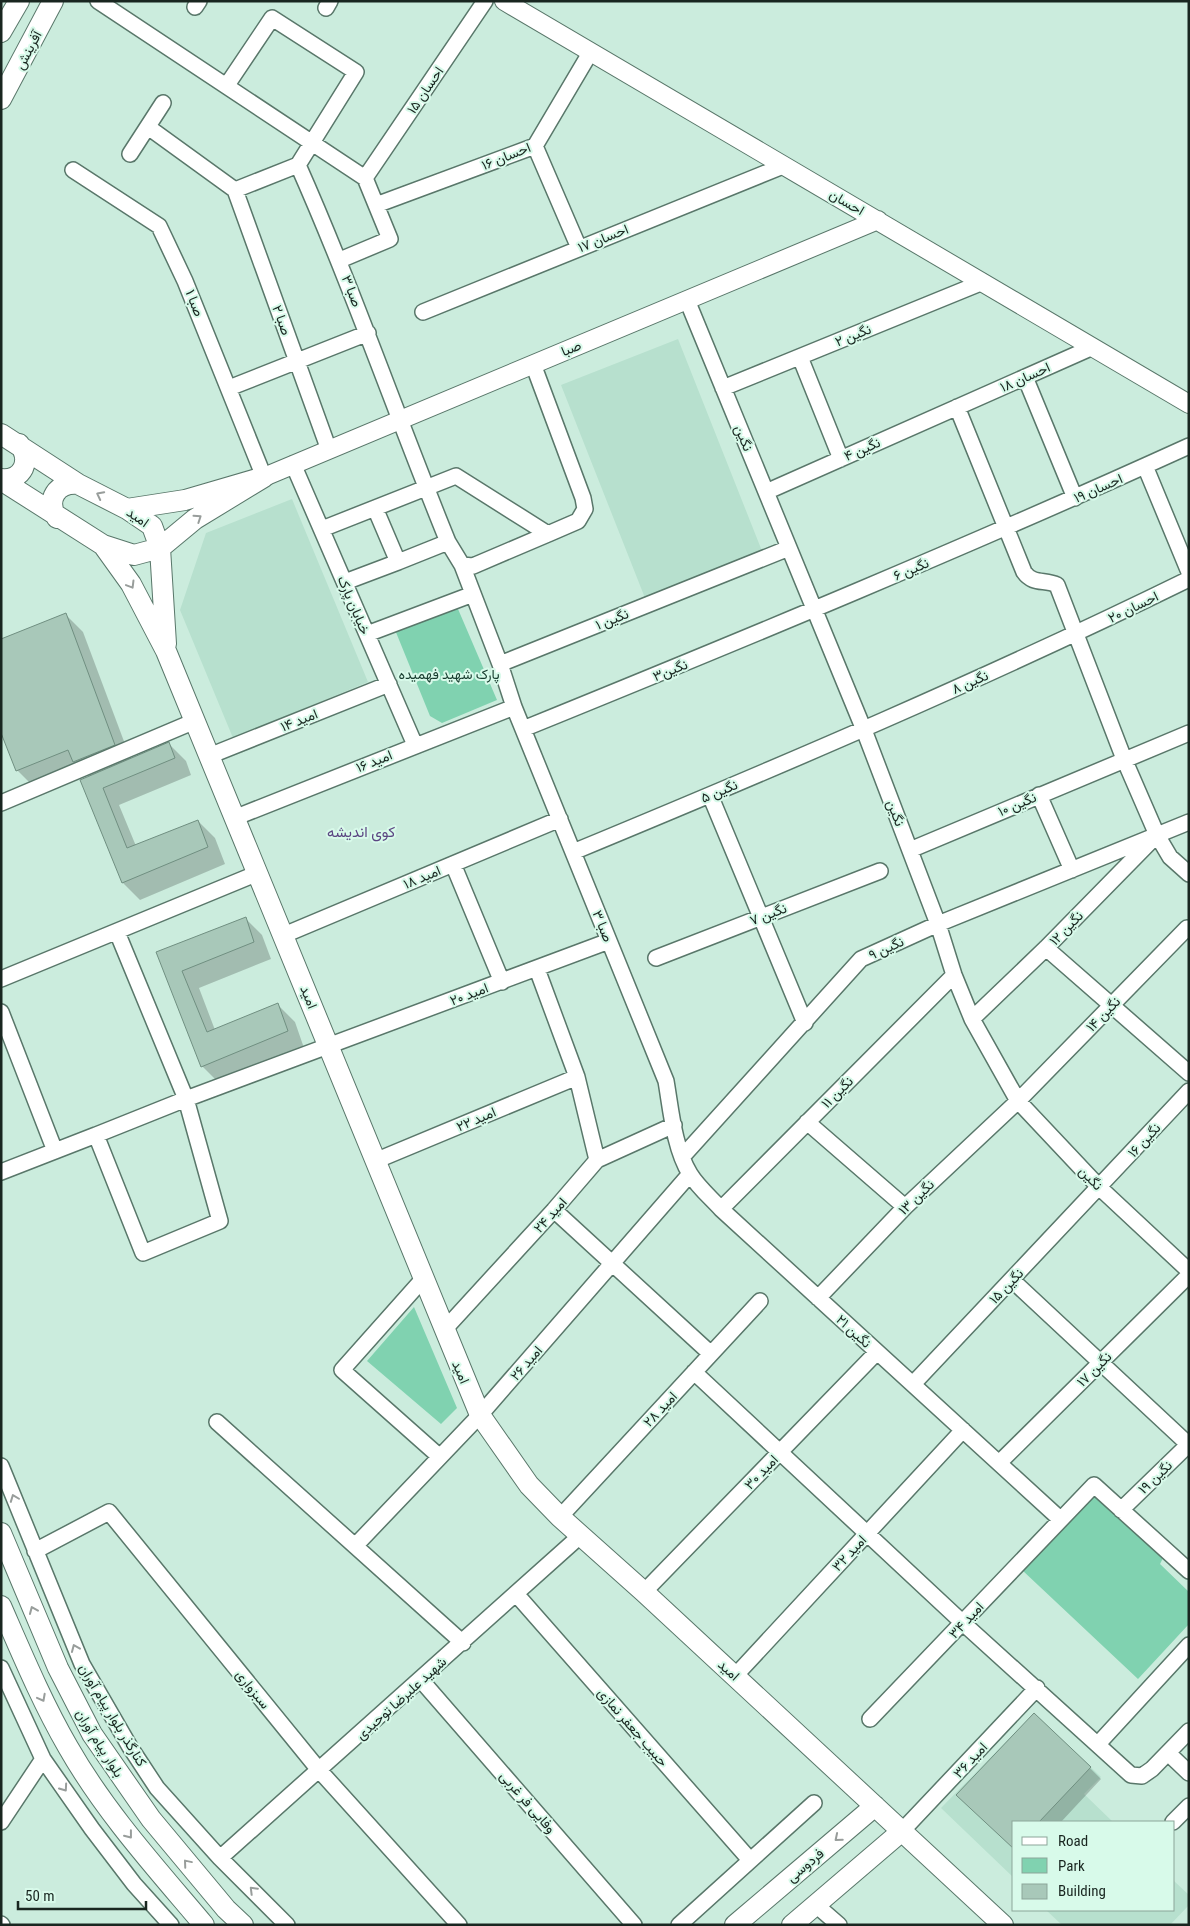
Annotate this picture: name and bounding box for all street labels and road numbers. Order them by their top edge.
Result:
street label: آفرینش [11,26,46,73]
street label: احسان ۱۵ [404,64,447,117]
street label: احسان ۱۶ [479,139,533,174]
street label: احسان [826,186,867,219]
street label: احسان ۱۷ [575,221,631,256]
street label: صبا ۳ [338,273,365,310]
street label: صبا ۱ [182,287,208,319]
street label: صبا ۲ [268,303,295,338]
street label: نگین ۲ [833,321,874,350]
street label: صبا [559,337,584,360]
street label: احسان ۱۸ [997,359,1053,396]
street label: نگین [731,423,756,454]
street label: نگین ۴ [841,434,883,465]
street label: احسان ۱۹ [1071,470,1125,507]
street label: امید [124,504,152,530]
street label: نگین ۶ [891,554,931,584]
street label: خیابان پارک [333,573,374,638]
street label: احسان ۲۰ [1105,588,1161,627]
street label: نگین ۱ [593,605,631,634]
street label: نگین۳ [650,656,690,685]
street label: نگین ۸ [949,667,991,698]
street label: امید ۱۴ [278,705,320,735]
street label: امید ۱۶ [354,747,394,775]
street label: نگین ۵ [698,776,740,807]
street label: نگین ۱۰ [995,789,1039,820]
street label: نگین [883,798,908,829]
street label: امید ۱۸ [401,862,443,892]
street label: نگین ۷ [747,900,789,929]
street label: صبا ۳ [589,908,617,945]
street label: نگین ۱۲ [1046,908,1087,949]
street label: نگین ۹ [866,933,906,964]
street label: امید ۲۰ [448,979,490,1009]
street label: امید [297,983,321,1011]
street label: نگین ۱۴ [1083,993,1124,1035]
street label: نگین ۱۱ [818,1073,857,1112]
street label: امید ۲۲ [454,1104,498,1134]
street label: نگین ۱۶ [1124,1120,1165,1161]
street label: نگین [1075,1163,1106,1194]
street label: نگین ۱۳ [895,1176,938,1219]
street label: امید ۲۴ [530,1194,570,1236]
street label: نگین ۱۵ [986,1265,1027,1307]
street label: نگین ۲۱ [833,1311,875,1352]
street label: امید ۲۶ [507,1342,545,1384]
street label: نگین ۱۷ [1073,1348,1115,1390]
street label: امید [449,1358,473,1386]
street label: امید ۲۸ [640,1388,680,1430]
street label: امید ۳۰ [741,1451,781,1493]
street label: نگین ۱۹ [1135,1457,1176,1498]
street label: امید ۳۲ [828,1532,870,1574]
street label: امید ۳۴ [945,1599,987,1641]
street label: شهید علیرضا توحیدی [352,1653,450,1744]
street label: امید [715,1656,743,1684]
street label: کنارگذر بلوار پیام آوران [76,1661,150,1769]
street label: سبزواری [232,1666,273,1712]
street label: حبیب جعفر نمازی [594,1684,671,1770]
street label: بلوار پیام آوران [72,1706,128,1780]
street label: امید ۳۶ [950,1739,990,1781]
street label: وفایی فر غربی [496,1768,559,1837]
street label: فردوسی [783,1845,828,1886]

